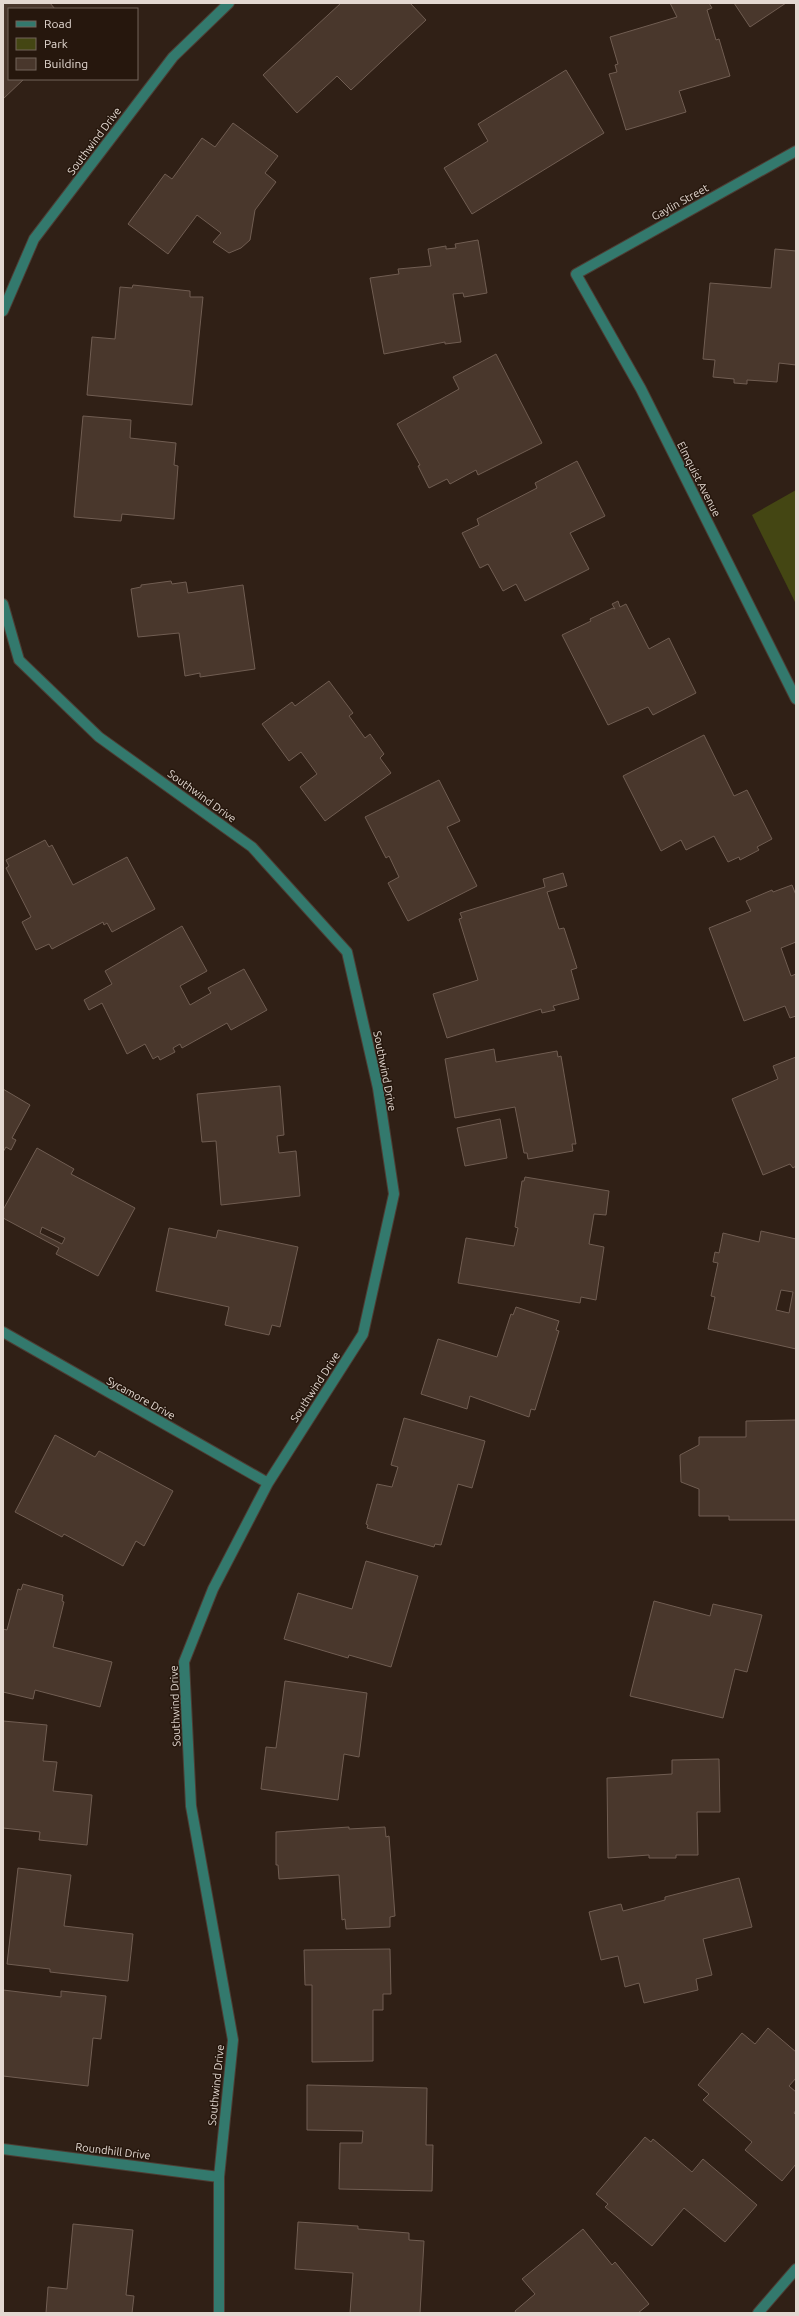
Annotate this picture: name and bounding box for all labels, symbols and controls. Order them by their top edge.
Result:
legend [8,8,138,80]
text: Road [44,17,72,30]
text: Park [44,37,68,50]
text: Building [44,57,88,70]
street label: Southwind Drive [65,105,123,177]
street label: Gaylin Street [649,181,711,223]
street label: Elmquist Avenue [675,439,723,519]
street label: Southwind Drive [165,767,239,825]
street label: Southwind Drive [371,1030,399,1112]
street label: Southwind Drive [288,1350,342,1424]
street label: Sycamore Drive [105,1374,177,1422]
street label: Southwind Drive [168,1665,182,1747]
street label: Southwind Drive [206,2044,226,2126]
street label: Roundhill Drive [75,2140,151,2162]

